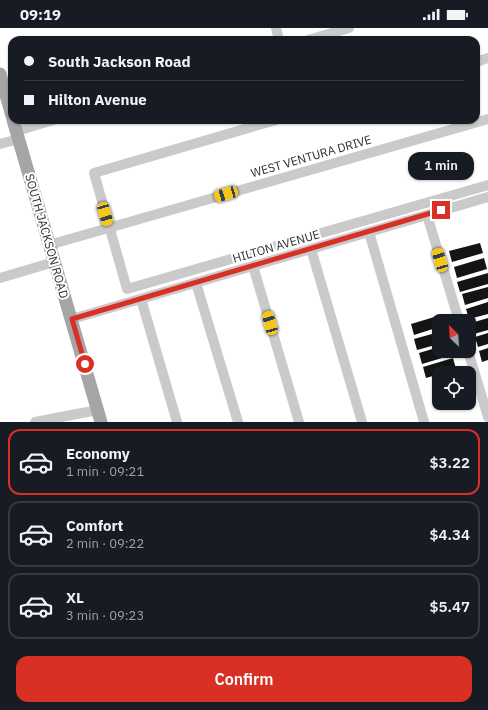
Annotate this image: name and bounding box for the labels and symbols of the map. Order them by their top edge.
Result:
street label: WEST VENTURA DRIVE [249,132,373,180]
callout: 1 min [408,152,474,180]
street label: SOUTH JACKSON ROAD [22,172,72,300]
car [213,185,239,203]
car [96,201,114,227]
route end [432,201,450,219]
street label: HILTON AVENUE [231,226,321,266]
car [431,247,449,273]
car [261,310,279,336]
north arrow [432,314,476,358]
route start [76,355,94,373]

